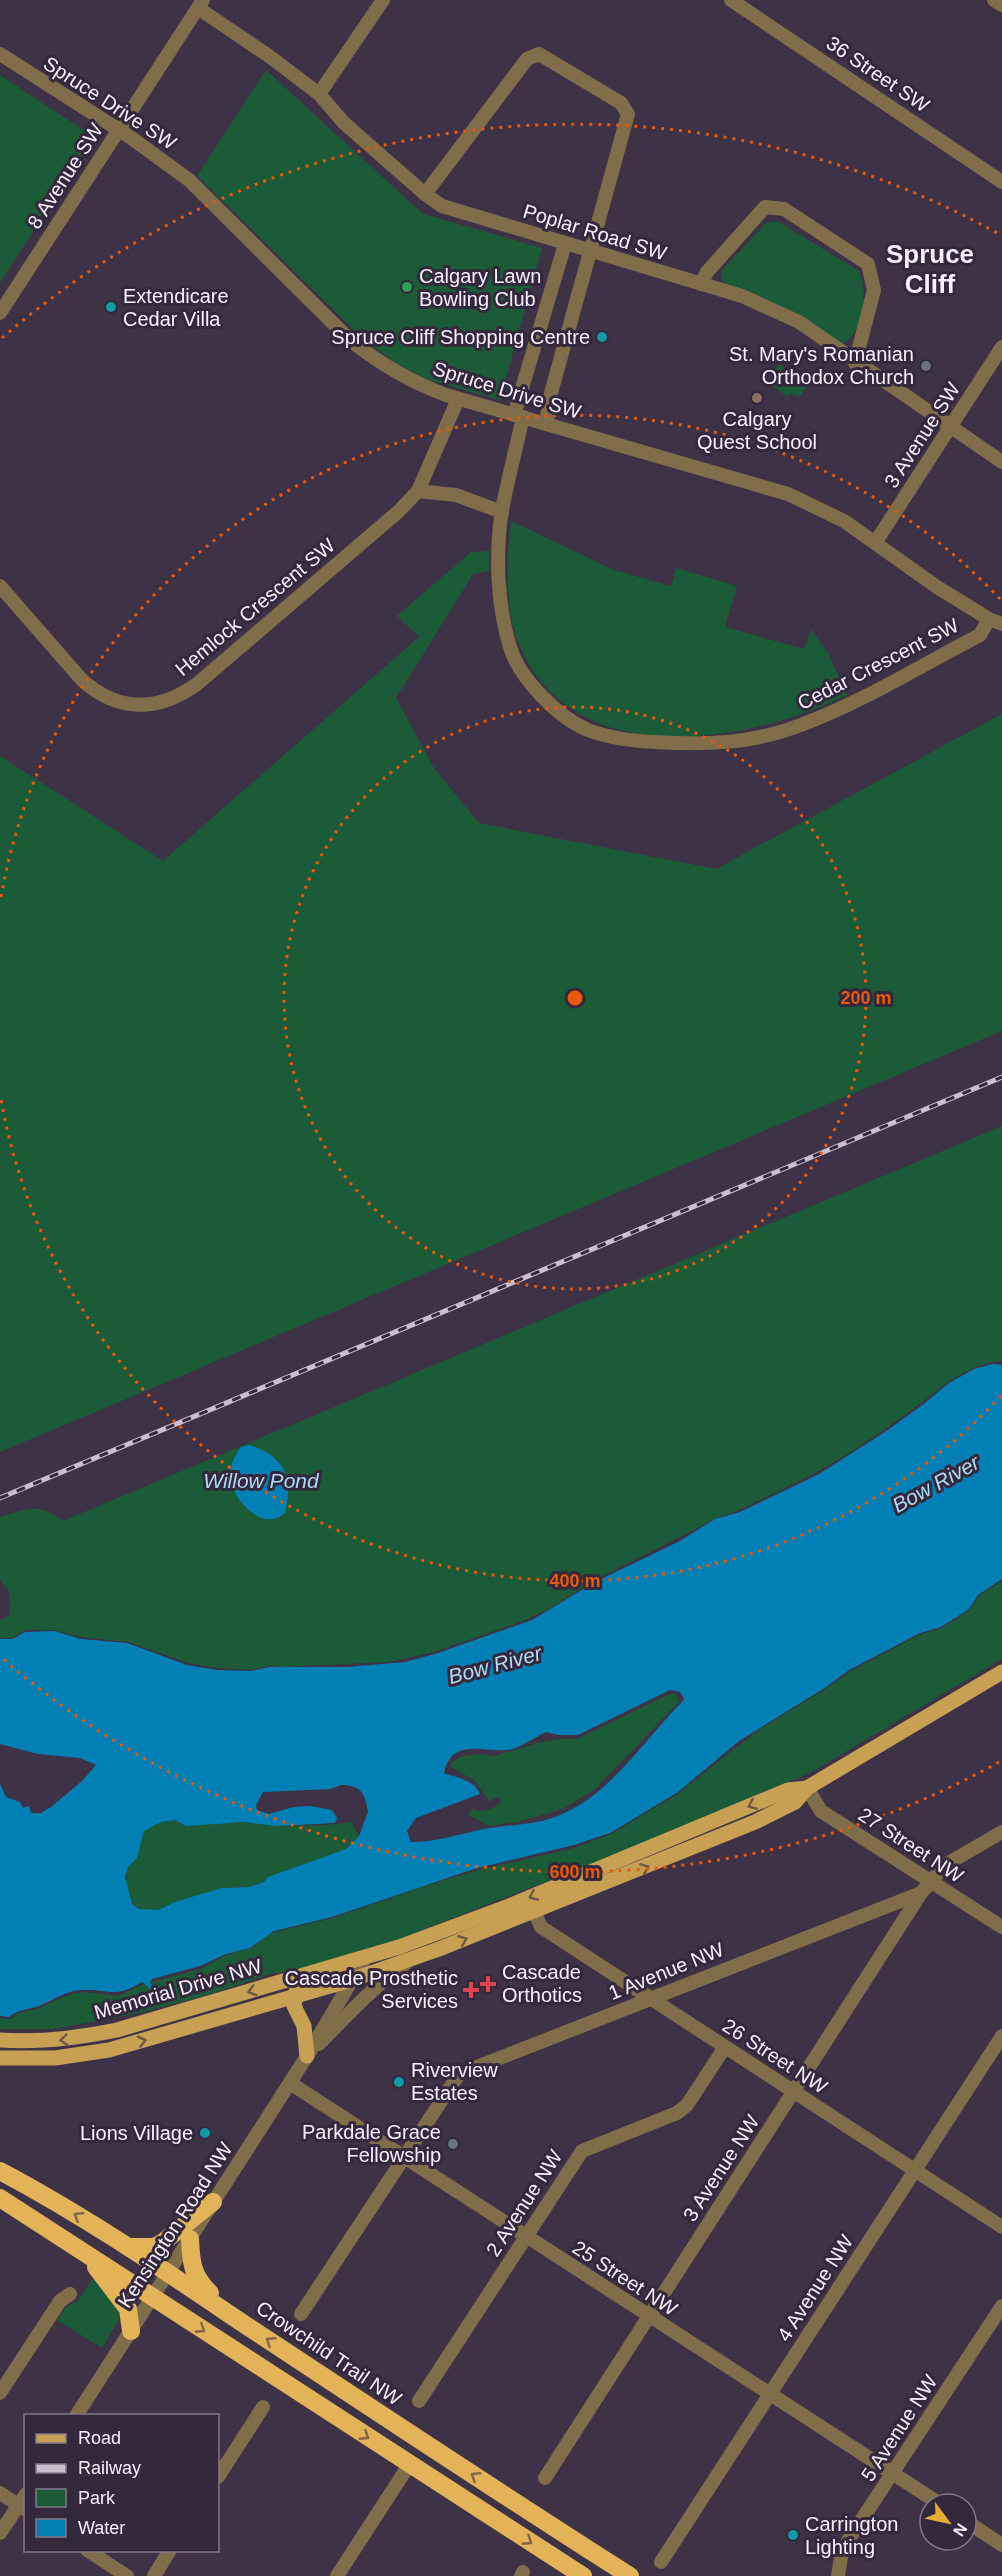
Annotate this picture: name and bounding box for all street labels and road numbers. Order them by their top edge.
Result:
street label: 36 Street SW [823,32,934,116]
street label: Spruce Drive SW [40,52,180,154]
street label: 8 Avenue SW [23,119,107,233]
street label: Poplar Road SW [521,200,670,264]
street label: Spruce Drive SW [430,357,584,423]
street label: 3 Avenue SW [880,378,964,492]
street label: Hemlock Crescent SW [171,534,339,680]
street label: Cedar Crescent SW [794,614,962,714]
street label: 27 Street NW [855,1803,967,1887]
street label: 1 Avenue NW [605,1938,727,2004]
street label: Memorial Drive NW [92,1955,264,2023]
street label: 26 Street NW [719,2014,831,2098]
street label: 3 Avenue NW [679,2111,763,2225]
street label: Kensington Road NW [113,2138,237,2312]
street label: 2 Avenue NW [482,2146,566,2260]
street label: 4 Avenue NW [773,2231,857,2345]
street label: 25 Street NW [569,2236,681,2320]
street label: Crowchild Trail NW [252,2296,406,2410]
street label: 5 Avenue NW [857,2371,941,2485]

